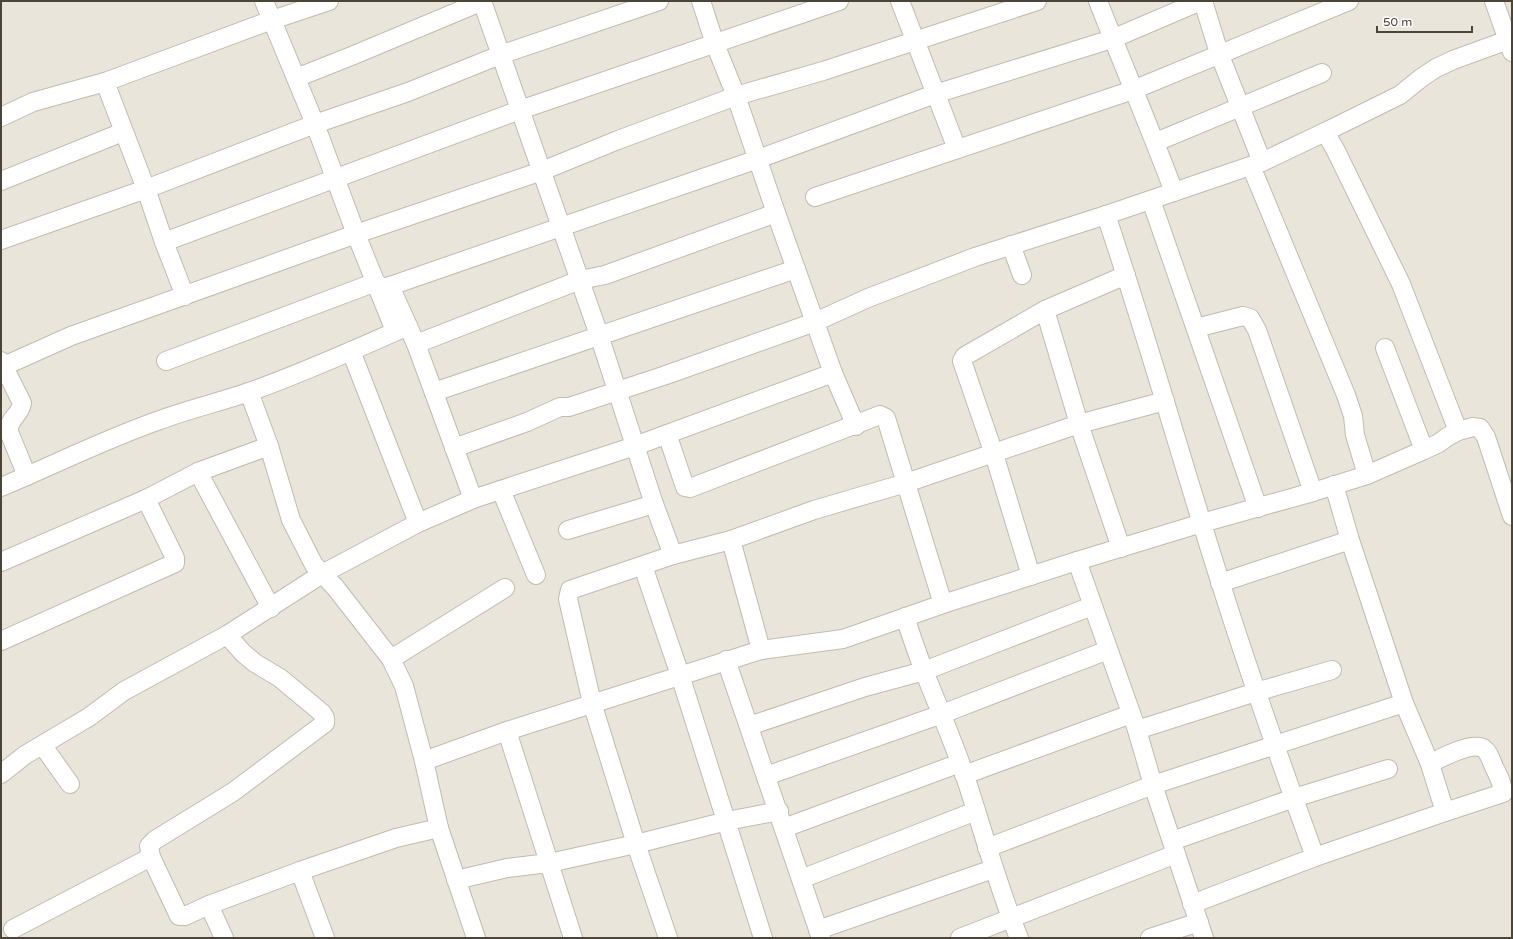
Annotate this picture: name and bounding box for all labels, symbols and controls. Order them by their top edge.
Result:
scale bar [1377,8,1472,34]
text: 50 m [1383,15,1412,29]

